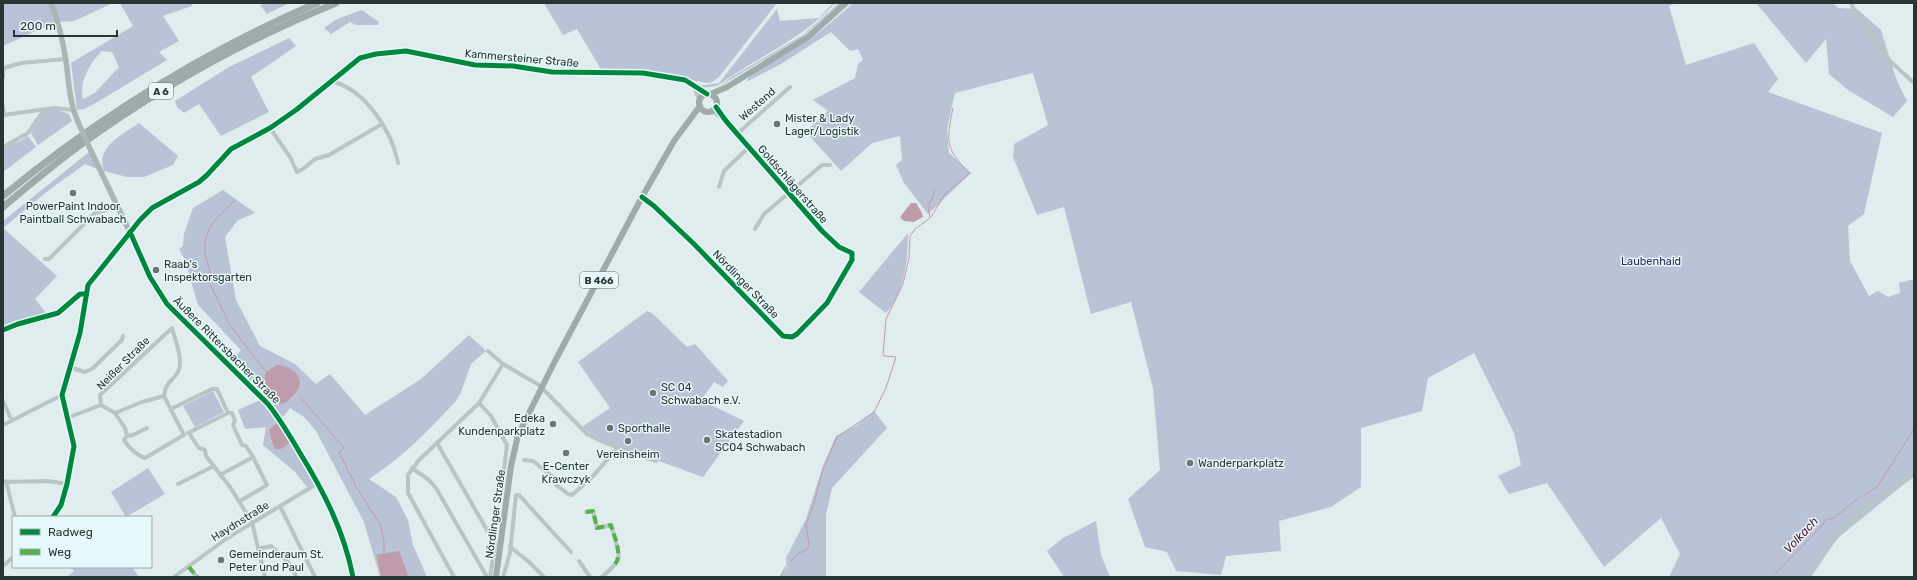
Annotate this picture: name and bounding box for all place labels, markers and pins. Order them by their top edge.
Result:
place label: Mister & Lady Lager/Logistik [785,112,860,138]
marker: Mister & Lady Lager/Logistik [772,119,782,129]
marker: PowerPaint Indoor Paintball Schwabach [68,188,78,198]
place label: PowerPaint Indoor Paintball Schwabach [20,200,126,226]
place label: Raab's Inspektorsgarten [164,258,252,284]
marker: Raab's Inspektorsgarten [151,265,161,275]
place label: SC 04 Schwabach e.V. [661,381,741,407]
marker: SC 04 Schwabach e.V. [648,388,658,398]
place label: Edeka Kundenparkplatz [458,412,545,438]
marker: Edeka Kundenparkplatz [548,419,558,429]
place label: Sporthalle [618,422,670,435]
marker: Sporthalle [605,423,615,433]
place label: Skatestadion SC04 Schwabach [715,428,805,454]
marker: Skatestadion SC04 Schwabach [702,435,712,445]
marker: Vereinsheim [623,436,633,446]
marker: E-Center Krawczyk [561,448,571,458]
place label: Vereinsheim [596,448,660,461]
place label: Wanderparkplatz [1198,457,1284,470]
marker: Wanderparkplatz [1185,458,1195,468]
place label: E-Center Krawczyk [542,460,591,486]
place label: Gemeinderaum St. Peter und Paul [229,548,324,574]
marker: Gemeinderaum St. Peter und Paul [216,555,226,565]

